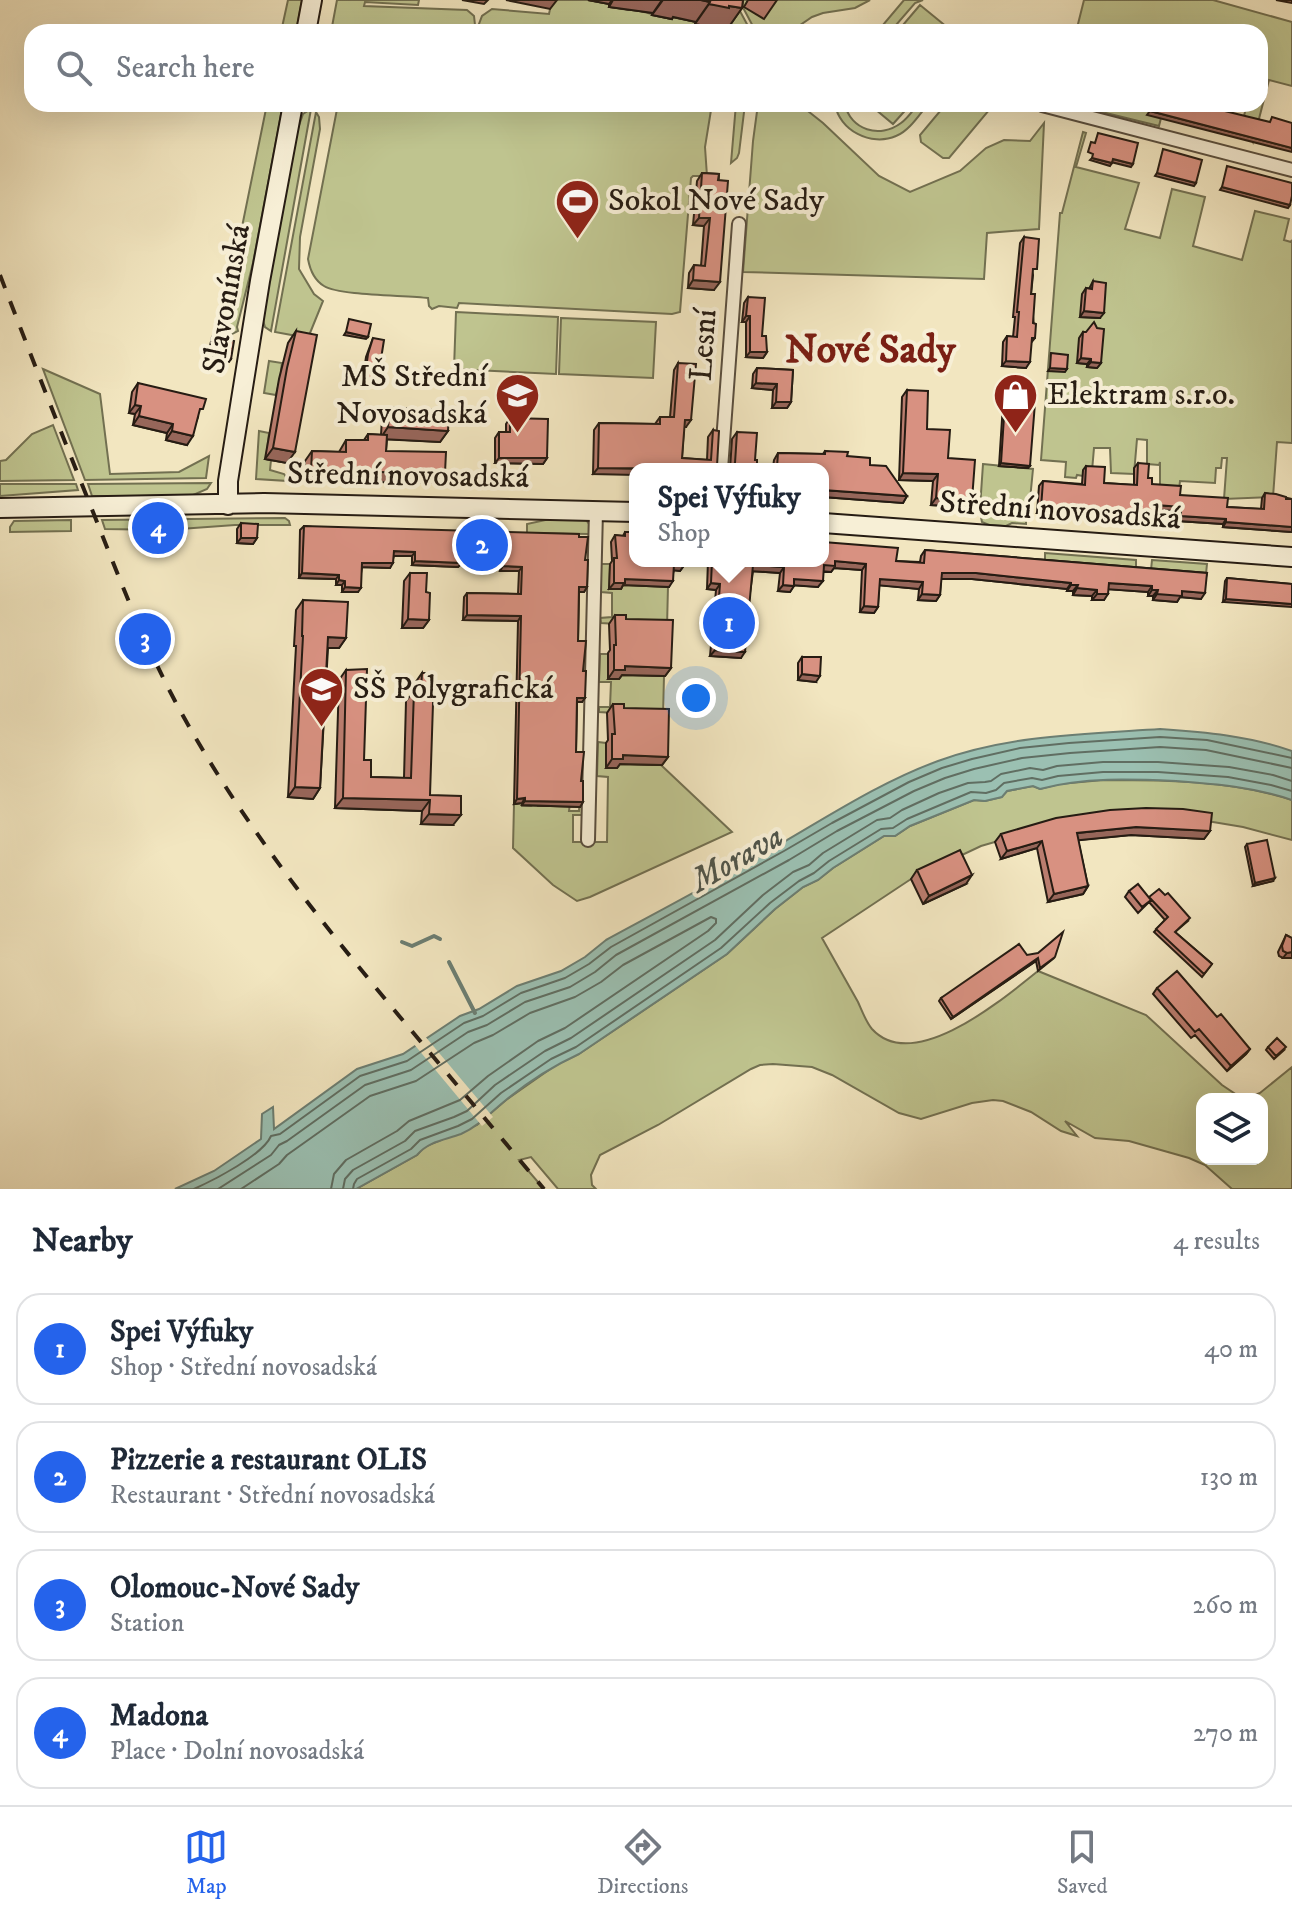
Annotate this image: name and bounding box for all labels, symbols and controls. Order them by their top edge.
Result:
search box [24,24,1268,112]
icon: search [52,46,96,90]
text: Search here [116,50,255,87]
sports icon: Sokol Nové Sady [553,177,601,240]
place label: Sokol Nové Sady [608,181,825,221]
street label: Slavonínská [194,221,260,377]
street label: Lesní [682,306,727,382]
district label: Nové Sady [785,326,956,376]
place label: MŠ Střední Novosadská [336,357,489,434]
school or university icon: MŠ Střední Novosadská [494,371,542,434]
shop icon: Elektram s.r.o. [992,371,1040,434]
place label: Elektram s.r.o. [1047,375,1235,415]
street label: Střední novosadská [287,454,530,498]
popup [629,463,829,567]
text: Spei Výfuky [657,480,801,517]
street label: Střední novosadská [938,483,1183,539]
pin: 4 [132,498,184,558]
pin: 2 [456,515,508,575]
text: Shop [657,517,710,550]
pin: 1 [703,593,755,653]
pin: 3 [119,609,171,669]
school or university icon: SŠ Polygrafická [298,665,346,728]
place label: SŠ Polygrafická [353,669,554,709]
your location [676,678,716,718]
water label: Morava [681,816,791,903]
map controls [1196,1093,1268,1165]
button: layers [1196,1093,1268,1165]
text: Nearby [32,1220,133,1262]
text: 4 results [1173,1225,1260,1258]
text: Spei Výfuky [110,1314,253,1351]
text: 1 [55,1333,65,1366]
text: 40 m [1204,1333,1258,1366]
text: Shop · Střední novosadská [110,1351,377,1384]
text: Pizzerie a restaurant OLIS [110,1442,427,1479]
text: 2 [54,1461,66,1494]
text: 130 m [1200,1461,1258,1494]
text: Restaurant · Střední novosadská [110,1479,435,1512]
text: Olomouc-Nové Sady [110,1570,359,1607]
text: 3 [55,1589,65,1622]
text: 260 m [1193,1589,1258,1622]
text: Station [110,1607,184,1640]
text: Madona [110,1698,208,1735]
text: 4 [53,1717,67,1750]
text: 270 m [1193,1717,1258,1750]
text: Place · Dolní novosadská [110,1735,364,1768]
tab: Map [184,1825,228,1900]
tab: Directions [597,1825,688,1900]
tab: Saved [1057,1825,1108,1900]

